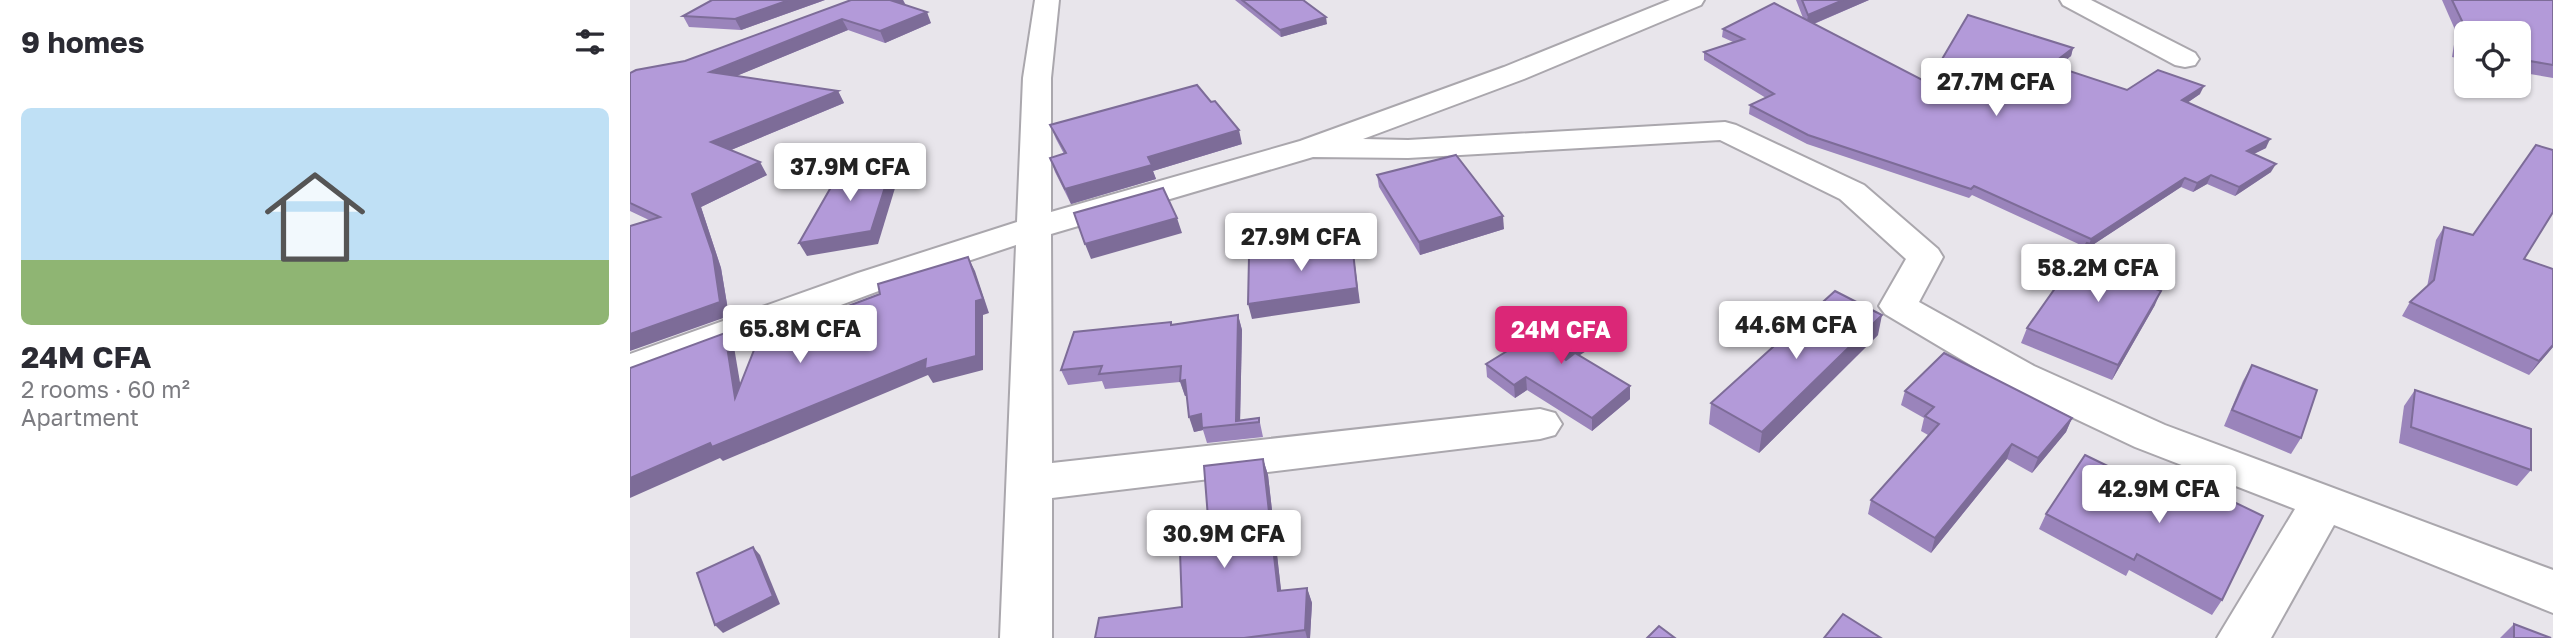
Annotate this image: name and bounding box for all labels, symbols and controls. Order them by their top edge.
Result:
map controls [2454,21,2531,98]
button: locate [2454,21,2531,98]
icon: filters [571,23,609,61]
text: 9 homes [21,24,144,60]
pin: 27.7M CFA [1916,58,2076,118]
text: 27.7M CFA [1937,67,2055,95]
pin: 37.9M CFA [770,144,930,203]
text: 37.9M CFA [790,152,910,180]
icon: home [252,154,378,280]
pin: 27.9M CFA [1221,214,1381,273]
text: 27.9M CFA [1241,222,1361,250]
pin: 58.2M CFA [2018,244,2178,304]
text: 58.2M CFA [2037,253,2159,281]
pin: 44.6M CFA [1716,302,1876,361]
pin: 65.8M CFA [720,306,880,365]
pin: 24M CFA [1496,306,1626,366]
text: 44.6M CFA [1735,310,1857,338]
text: 65.8M CFA [739,314,861,342]
text: 24M CFA [1511,315,1611,343]
text: 24M CFA [21,339,151,375]
text: 2 rooms · 60 m² [21,375,190,403]
text: Apartment [21,403,139,431]
pin: 42.9M CFA [2079,466,2239,525]
text: 42.9M CFA [2098,474,2220,502]
pin: 30.9M CFA [1144,510,1304,570]
text: 30.9M CFA [1163,519,1285,547]

